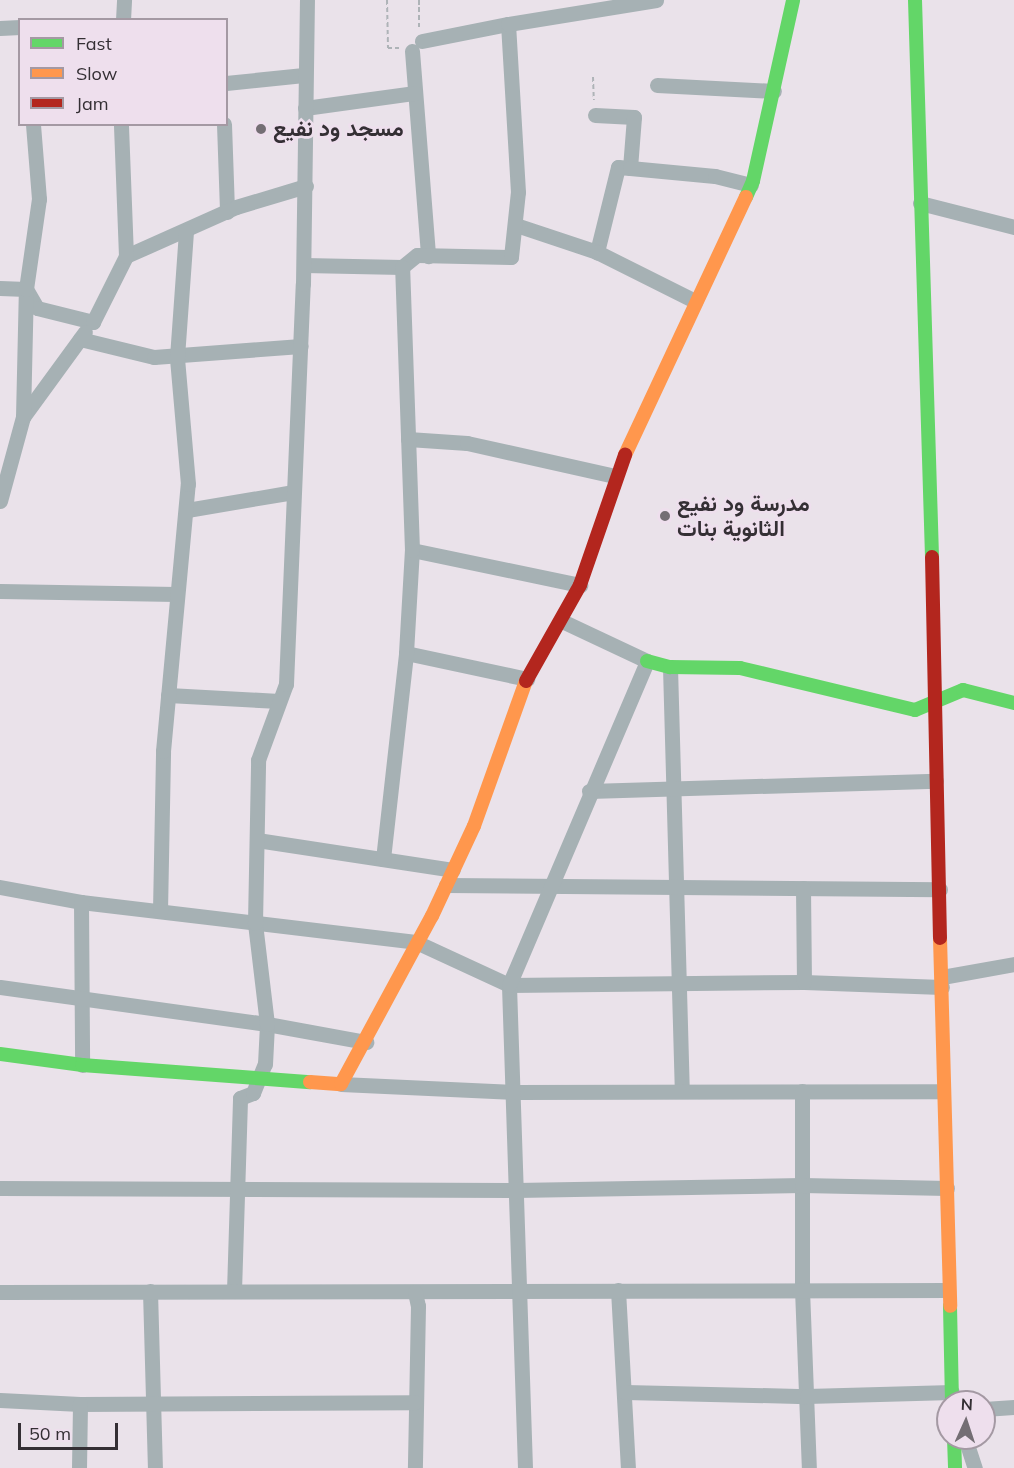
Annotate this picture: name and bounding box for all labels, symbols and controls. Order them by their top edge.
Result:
legend [18,18,228,126]
text: Fast [76,32,112,55]
text: Slow [76,62,117,85]
text: Jam [76,92,109,115]
place label: مسجد ود نفيع [273,116,404,142]
marker: مسجد ود نفيع [254,122,268,136]
place label: مدرسة ود نفيع الثانوية بنات [677,490,810,542]
marker: مدرسة ود نفيع الثانوية بنات [658,509,672,523]
north arrow [936,1390,996,1450]
text: N [960,1394,973,1414]
scale bar [21,1411,122,1449]
text: 50 m [29,1422,71,1445]

